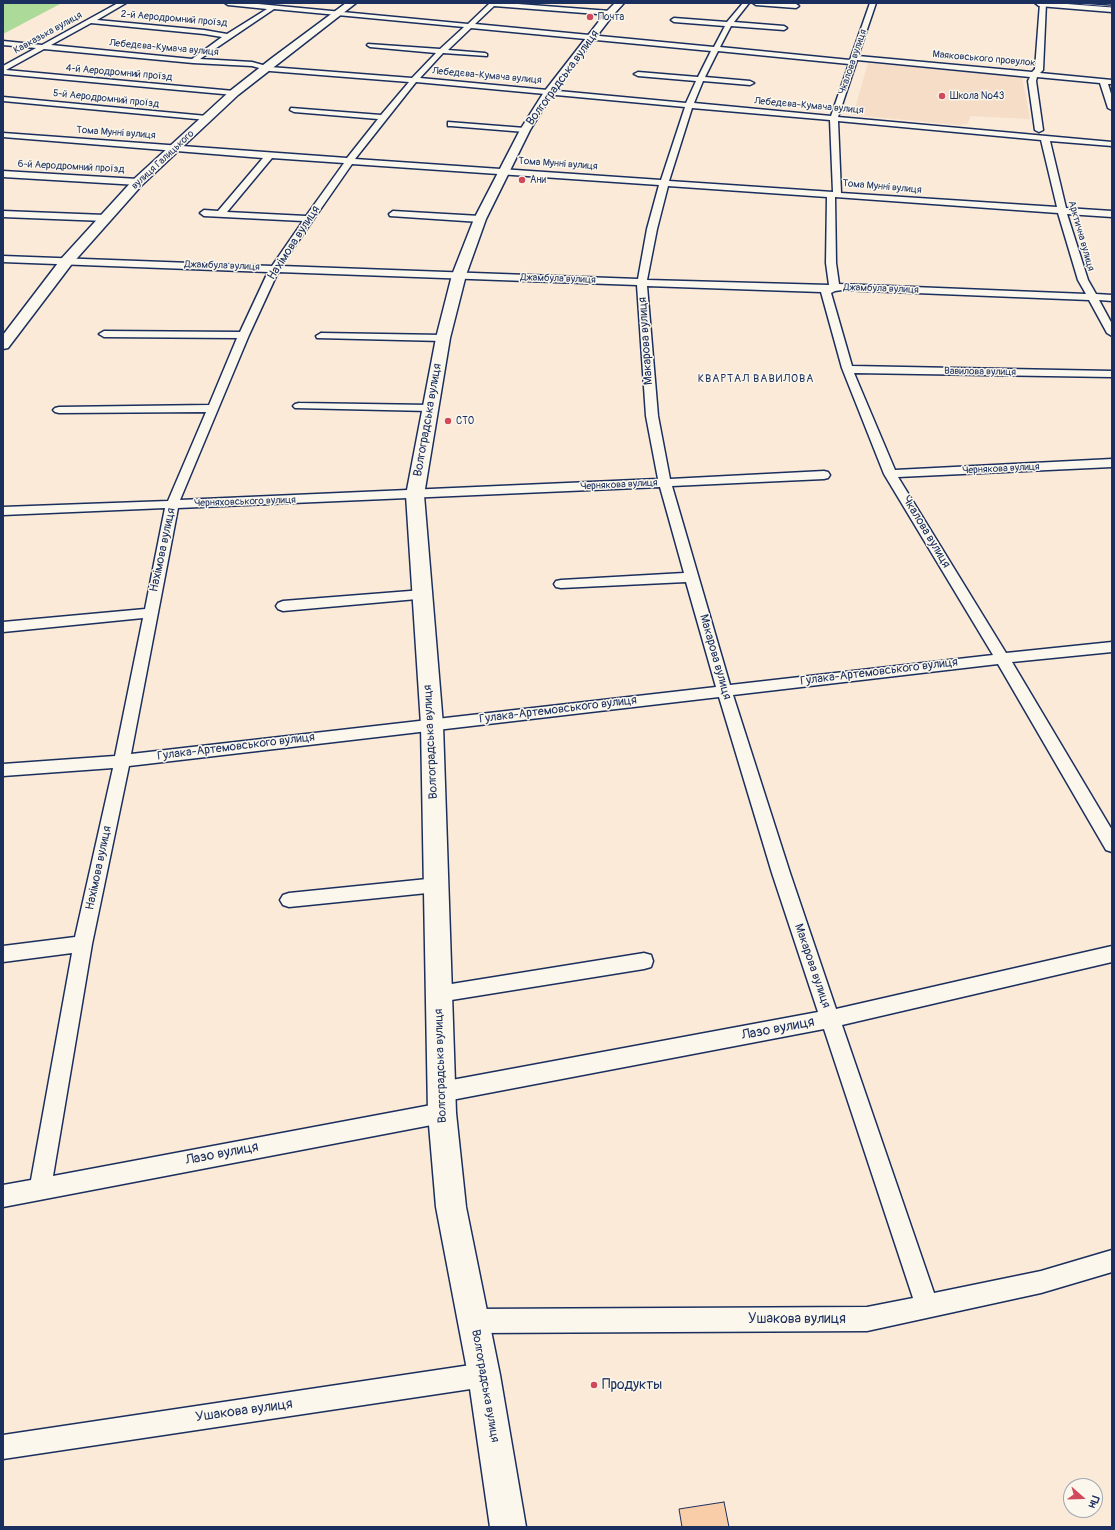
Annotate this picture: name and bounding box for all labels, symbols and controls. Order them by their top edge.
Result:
street label: 2-й Аеродромний проїзд [120,8,228,30]
street label: Кавказька вулиця [12,9,84,57]
place label: Почта [598,11,624,23]
marker: Почта [585,12,595,22]
street label: Волгоградська вулиця [524,27,602,129]
street label: Чкалова вулиця [836,28,870,96]
street label: Лебедєва-Кумача вулиця [109,37,219,59]
street label: Маяковського провулок [932,49,1036,69]
street label: 4-й Аеродромний проїзд [65,62,173,84]
street label: Лебедєва-Кумача вулиця [432,65,542,87]
street label: 5-й Аеродромний проїзд [52,87,160,111]
place label: Школа №43 [950,90,1004,102]
marker: Школа №43 [937,91,947,101]
street label: Лебедєва-Кумача вулиця [754,95,864,117]
street label: Тома Мунні вулиця [76,124,156,142]
street label: вулиця Галицького [129,128,197,192]
street label: Тома Мунні вулиця [518,155,598,173]
street label: 6-й Аеродромний проїзд [17,158,125,176]
place label: Ани [530,174,546,186]
marker: Ани [517,175,527,185]
street label: Тома Мунні вулиця [842,178,922,196]
street label: Арктична вулиця [1065,199,1097,273]
street label: Нахімова вулиця [265,203,323,283]
street label: Джамбула вулиця [184,259,260,273]
street label: Джамбула вулиця [520,272,596,286]
street label: Джамбула вулиця [843,282,919,296]
street label: Макарова вулиця [636,297,656,385]
street label: Волгоградська вулиця [411,362,445,478]
street label: Вавилова вулиця [944,365,1016,379]
district label: КВАРТАЛ ВАВИЛОВА [698,372,814,386]
place label: СТО [456,415,474,427]
marker: СТО [443,416,453,426]
street label: Чернякова вулиця [962,461,1040,477]
street label: Чернякова вулиця [580,477,658,493]
street label: Чкалова вулиця [899,493,953,571]
street label: Черняховського вулиця [194,494,296,510]
street label: Нахімова вулиця [147,507,179,593]
street label: Макарова вулиця [696,613,734,701]
street label: Гулака-Артемовського вулиця [799,655,959,689]
street label: Волгоградська вулиця [421,684,441,800]
street label: Гулака-Артемовського вулиця [478,693,638,727]
street label: Гулака-Артемовського вулиця [156,730,316,764]
street label: Нахімова вулиця [83,825,115,911]
street label: Макарова вулиця [791,922,833,1010]
street label: Волгоградська вулиця [432,1009,450,1123]
street label: Лазо вулиця [740,1014,816,1044]
street label: Лазо вулиця [184,1139,260,1169]
street label: Ушакова вулиця [748,1311,846,1327]
street label: Волгоградська вулиця [468,1328,502,1444]
place label: Продукты [602,1377,662,1393]
marker: Продукты [589,1380,599,1390]
street label: Ушакова вулиця [194,1396,294,1426]
north arrow [1063,1478,1103,1518]
text: Пн [1086,1494,1102,1510]

